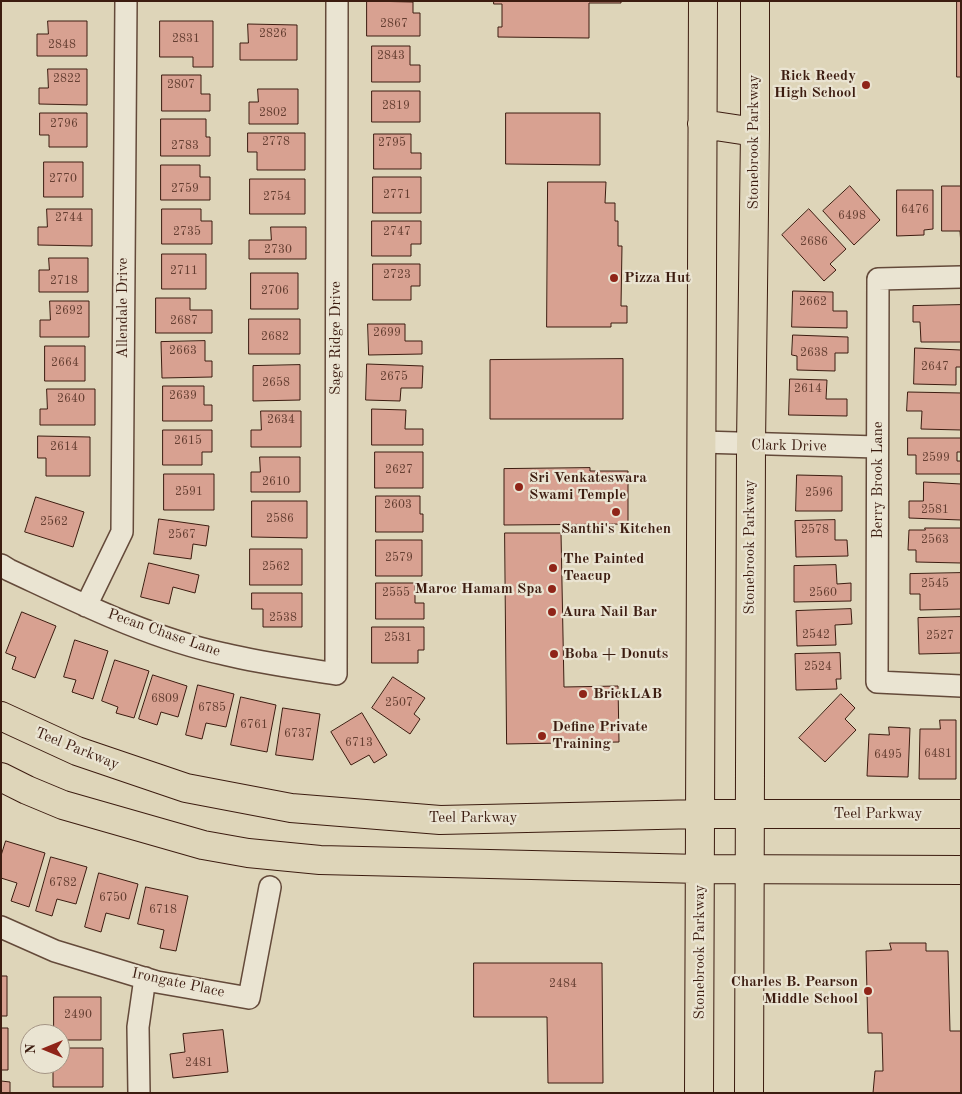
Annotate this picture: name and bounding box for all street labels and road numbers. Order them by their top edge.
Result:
street label: Stonebrook Parkway [745,75,763,209]
street label: Allendale Drive [114,258,132,358]
street label: Sage Ridge Drive [327,281,345,395]
street label: Berry Brook Lane [869,421,887,539]
street label: Clark Drive [751,436,827,456]
street label: Stonebrook Parkway [741,480,759,614]
street label: Pecan Chase Lane [105,605,223,661]
street label: Teel Parkway [32,724,122,774]
street label: Teel Parkway [834,805,922,823]
street label: Teel Parkway [429,809,517,827]
street label: Stonebrook Parkway [691,885,709,1019]
street label: Irongate Place [130,964,226,1002]

